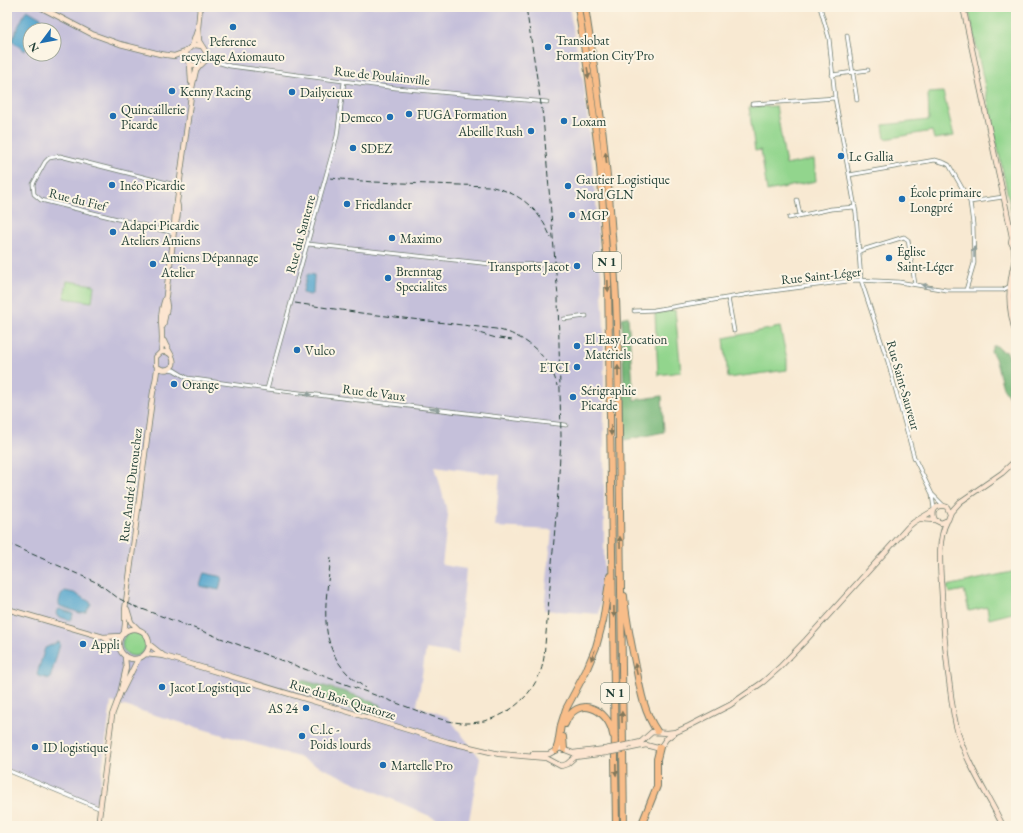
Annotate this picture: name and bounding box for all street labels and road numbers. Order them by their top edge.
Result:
street label: Rue de Poulainville [333,62,431,89]
street label: Rue du Fief [47,184,110,215]
street label: Rue du Santerre [282,193,319,275]
road number: N 1 [593,252,621,272]
street label: Rue Saint-Léger [780,263,863,288]
street label: Rue Saint-Sauveur [883,338,925,433]
street label: Rue de Vaux [342,380,407,405]
street label: Rue André Durouchez [115,427,146,543]
street label: Rue du Bois Quatorze [287,675,398,724]
road number: N 1 [601,683,629,703]

